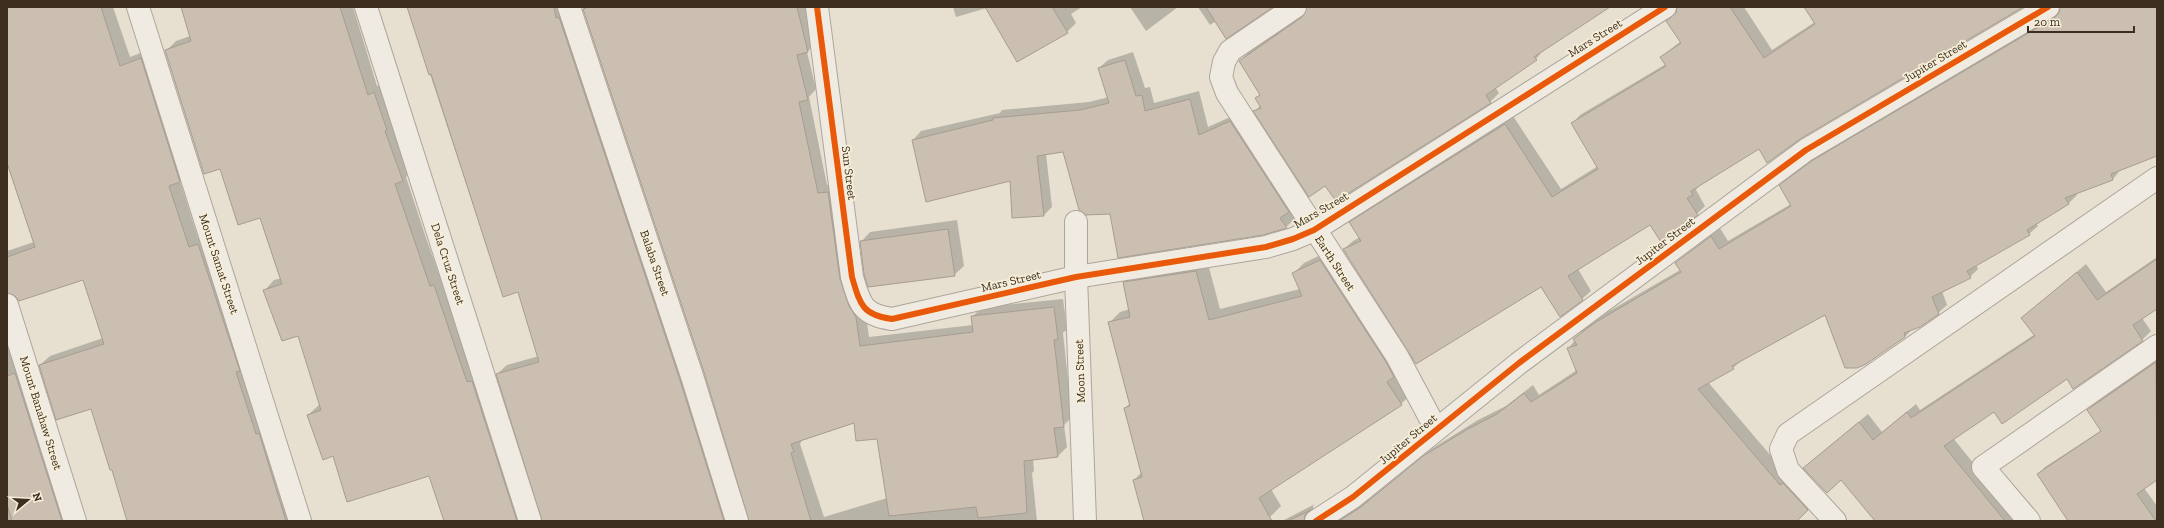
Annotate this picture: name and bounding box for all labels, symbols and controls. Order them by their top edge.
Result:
scale bar [2028,8,2134,34]
text: 20 m [2034,15,2061,29]
street label: Mars Street [1565,16,1625,60]
street label: Jupiter Street [1901,36,1970,85]
street label: Sun Street [839,145,859,201]
street label: Mars Street [1291,188,1351,231]
street label: Mount Samat Street [196,212,242,316]
street label: Jupiter Street [1632,214,1698,268]
street label: Dela Cruz Street [428,221,468,307]
street label: Balaba Street [637,228,673,298]
street label: Earth Street [1312,233,1358,294]
street label: Mars Street [980,267,1043,295]
street label: Moon Street [1072,338,1088,403]
street label: Mount Banahaw Street [17,354,65,472]
street label: Jupiter Street [1376,410,1440,467]
north arrow [8,480,48,520]
text: N [30,491,45,504]

